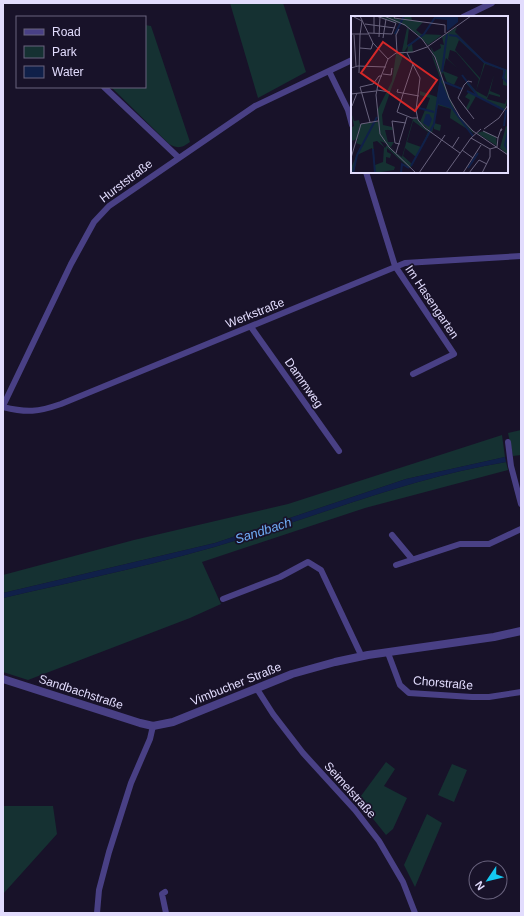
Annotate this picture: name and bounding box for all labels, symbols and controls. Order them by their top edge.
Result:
legend [16,16,146,88]
inset map [351,16,508,173]
text: Road [52,25,81,39]
text: Park [52,45,78,59]
text: Water [52,65,84,79]
street label: Hurststraße [97,156,155,205]
street label: Im Hasengarten [402,263,462,341]
street label: Werkstraße [224,295,287,331]
street label: Dammweg [282,355,326,411]
water label: Sandbach [233,514,293,547]
street label: Vimbucher Straße [189,659,284,709]
street label: Sandbachstraße [37,672,125,712]
street label: Chorstraße [412,673,474,693]
street label: Seimelstraße [321,759,379,821]
north arrow [468,860,508,900]
text: N [473,879,487,892]

